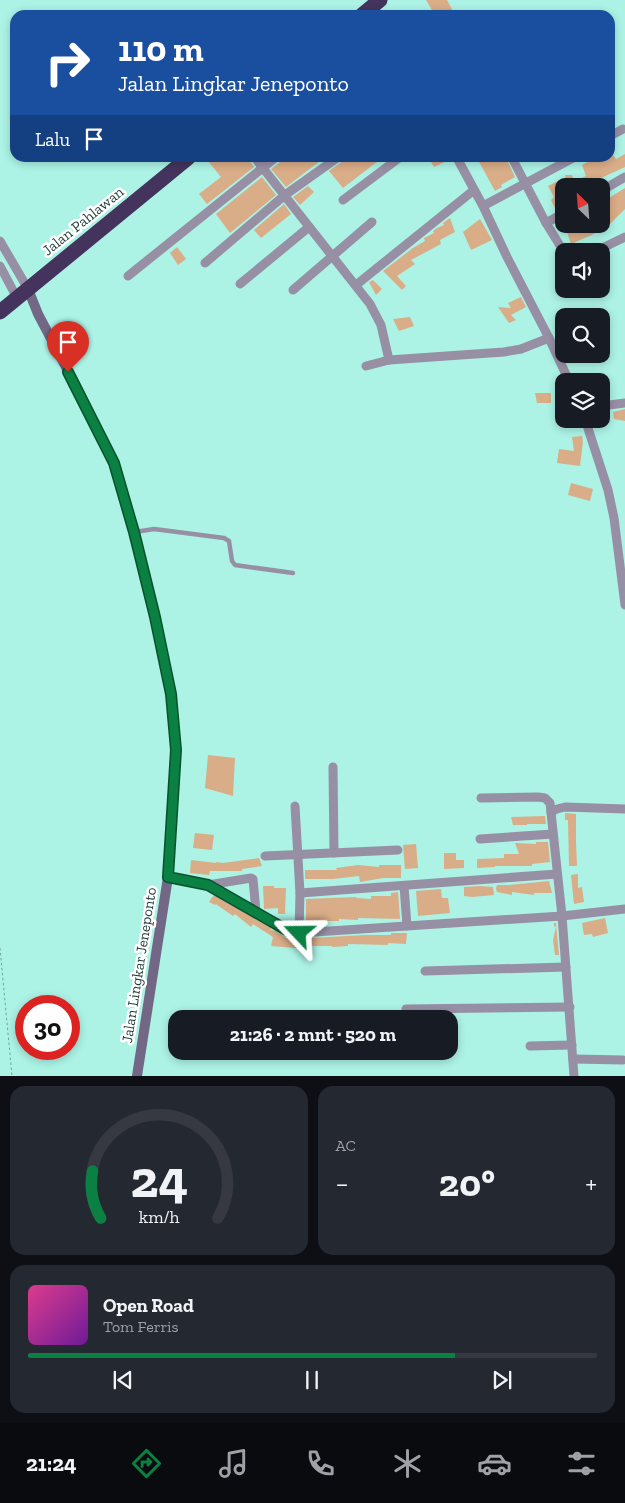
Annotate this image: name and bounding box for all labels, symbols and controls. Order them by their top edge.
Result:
text: 110 m [118,28,204,70]
icon: right [35,30,100,95]
text: Jalan Lingkar Jeneponto [118,70,349,97]
icon: arrive [80,125,108,153]
text: Lalu [35,128,70,151]
north arrow [555,178,610,232]
map controls [555,178,610,428]
street label: Jalan Pahlawan [39,182,128,259]
button: sound [555,243,610,298]
button: search [555,308,610,363]
pin [47,321,89,372]
icon: arrive [54,328,82,356]
button: layers [555,373,610,428]
street label: Jalan Lingkar Jeneponto [118,886,160,1044]
position arrow [272,906,324,958]
speed limit sign: 30 [15,995,80,1060]
text: 21:26 · 2 mnt · 520 m [230,1023,396,1046]
text: AC [336,1136,356,1155]
text: 24 [130,1148,188,1210]
text: 20° [439,1160,495,1206]
text: − [336,1167,349,1200]
text: + [585,1167,597,1200]
text: km/h [138,1206,179,1228]
text: Open Road [103,1294,194,1317]
text: Tom Ferris [103,1317,179,1336]
icon: previous [109,1366,137,1394]
icon: pause [298,1366,326,1394]
icon: next [488,1366,516,1394]
icon: directions [129,1446,164,1481]
icon: music [216,1446,251,1481]
icon: phone [303,1446,338,1481]
icon: climate [390,1446,425,1481]
icon: car [477,1446,512,1481]
icon: filters [564,1446,599,1481]
text: 21:24 [26,1450,77,1477]

